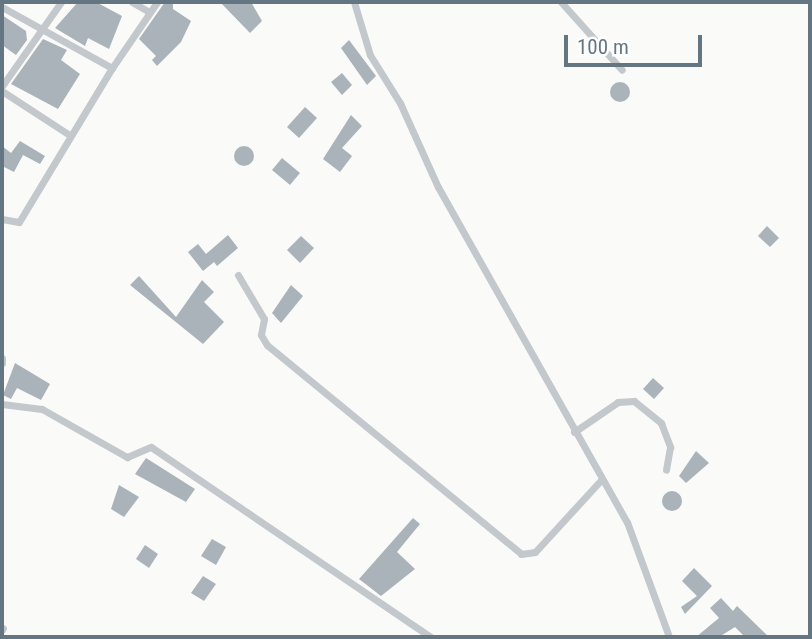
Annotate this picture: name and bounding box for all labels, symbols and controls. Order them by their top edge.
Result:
scale bar [567,21,705,65]
text: 100 m [577,35,629,59]

